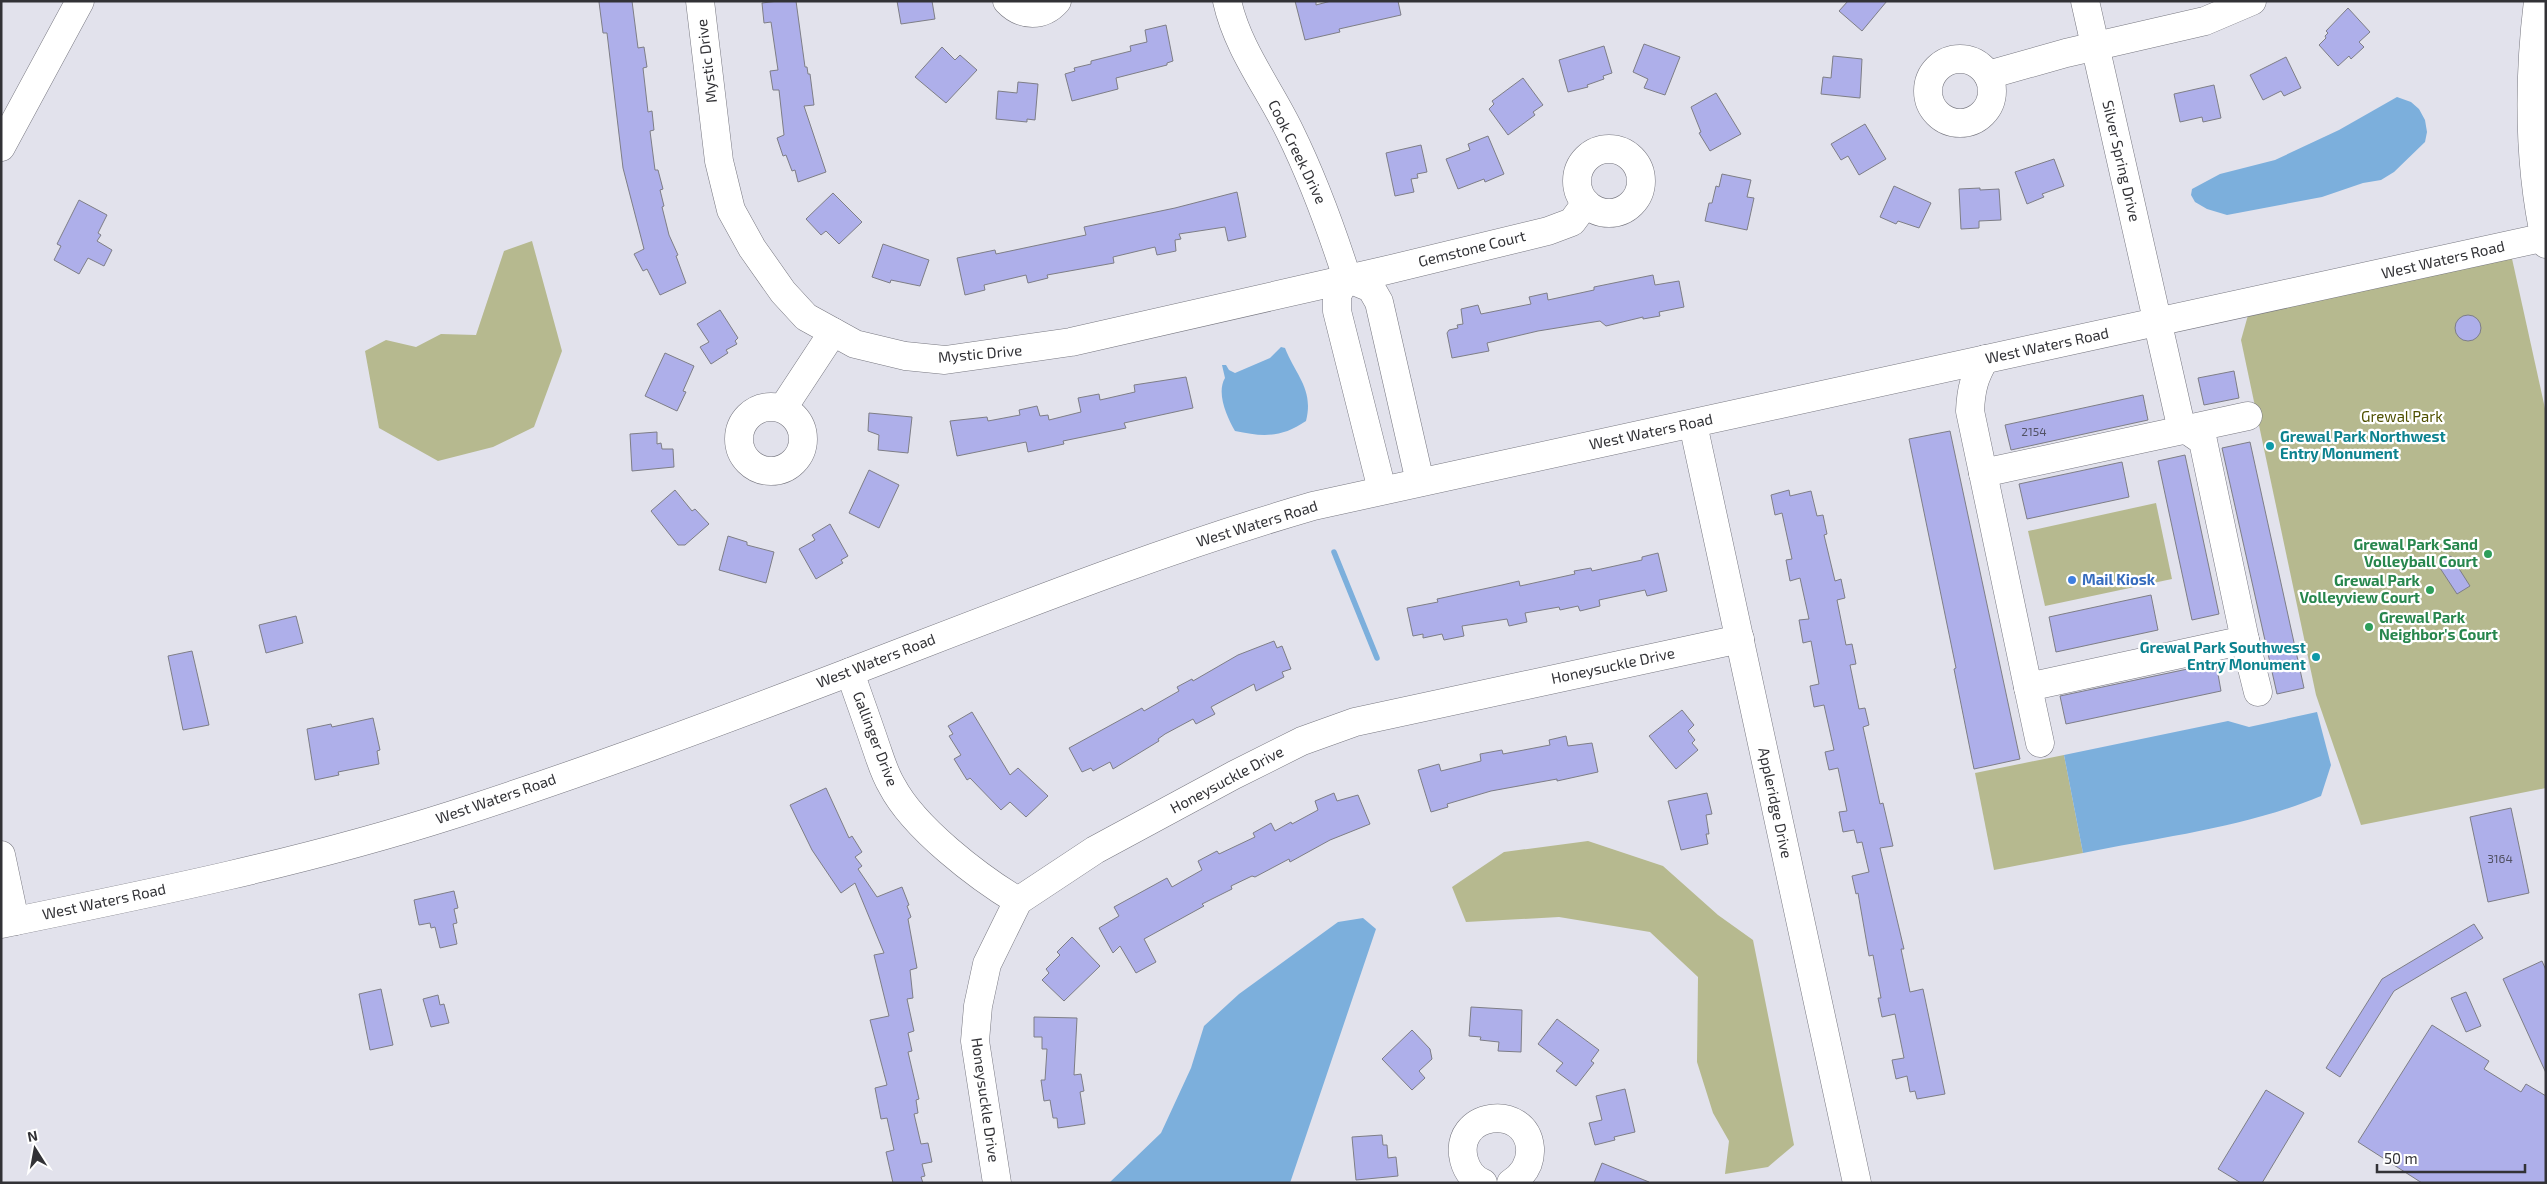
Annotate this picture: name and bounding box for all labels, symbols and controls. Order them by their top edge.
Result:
street label: Mystic Drive [692,18,720,104]
street label: Cook Creek Drive [1265,97,1331,206]
street label: Silver Spring Drive [2099,98,2145,223]
street label: Gemstone Court [1416,226,1528,270]
street label: West Waters Road [2379,236,2506,282]
street label: West Waters Road [1983,323,2110,367]
street label: Mystic Drive [937,340,1023,366]
park label: Grewal Park [2361,407,2443,425]
street label: West Waters Road [1587,409,1714,453]
house number: 2154 [2021,424,2047,438]
place label: Grewal Park Northwest Entry Monument [2280,427,2446,463]
marker: Grewal Park Northwest Entry Monument [2264,440,2276,452]
street label: West Waters Road [1194,496,1320,550]
place label: Grewal Park Sand Volleyball Court [2353,535,2478,571]
marker: Grewal Park Sand Volleyball Court [2482,548,2494,560]
place label: Mail Kiosk [2082,570,2156,588]
place label: Grewal Park Volleyview Court [2300,571,2421,607]
marker: Mail Kiosk [2066,574,2078,586]
marker: Grewal Park Volleyview Court [2424,584,2436,596]
place label: Grewal Park Neighbor's Court [2379,608,2498,643]
marker: Grewal Park Neighbor's Court [2363,621,2375,633]
street label: West Waters Road [814,629,938,691]
place label: Grewal Park Southwest Entry Monument [2140,638,2306,674]
street label: Honeysuckle Drive [1549,643,1676,687]
marker: Grewal Park Southwest Entry Monument [2310,651,2322,663]
street label: Gallinger Drive [850,689,902,789]
street label: Honeysuckle Drive [1167,742,1286,817]
street label: Appleridge Drive [1755,746,1797,860]
street label: West Waters Road [433,769,558,827]
house number: 3164 [2487,851,2513,865]
street label: West Waters Road [40,879,167,923]
street label: Honeysuckle Drive [968,1036,1004,1163]
north arrow [10,1124,60,1174]
text: N [26,1126,39,1145]
scale bar [2377,1142,2524,1174]
text: 50 m [2384,1149,2418,1167]

